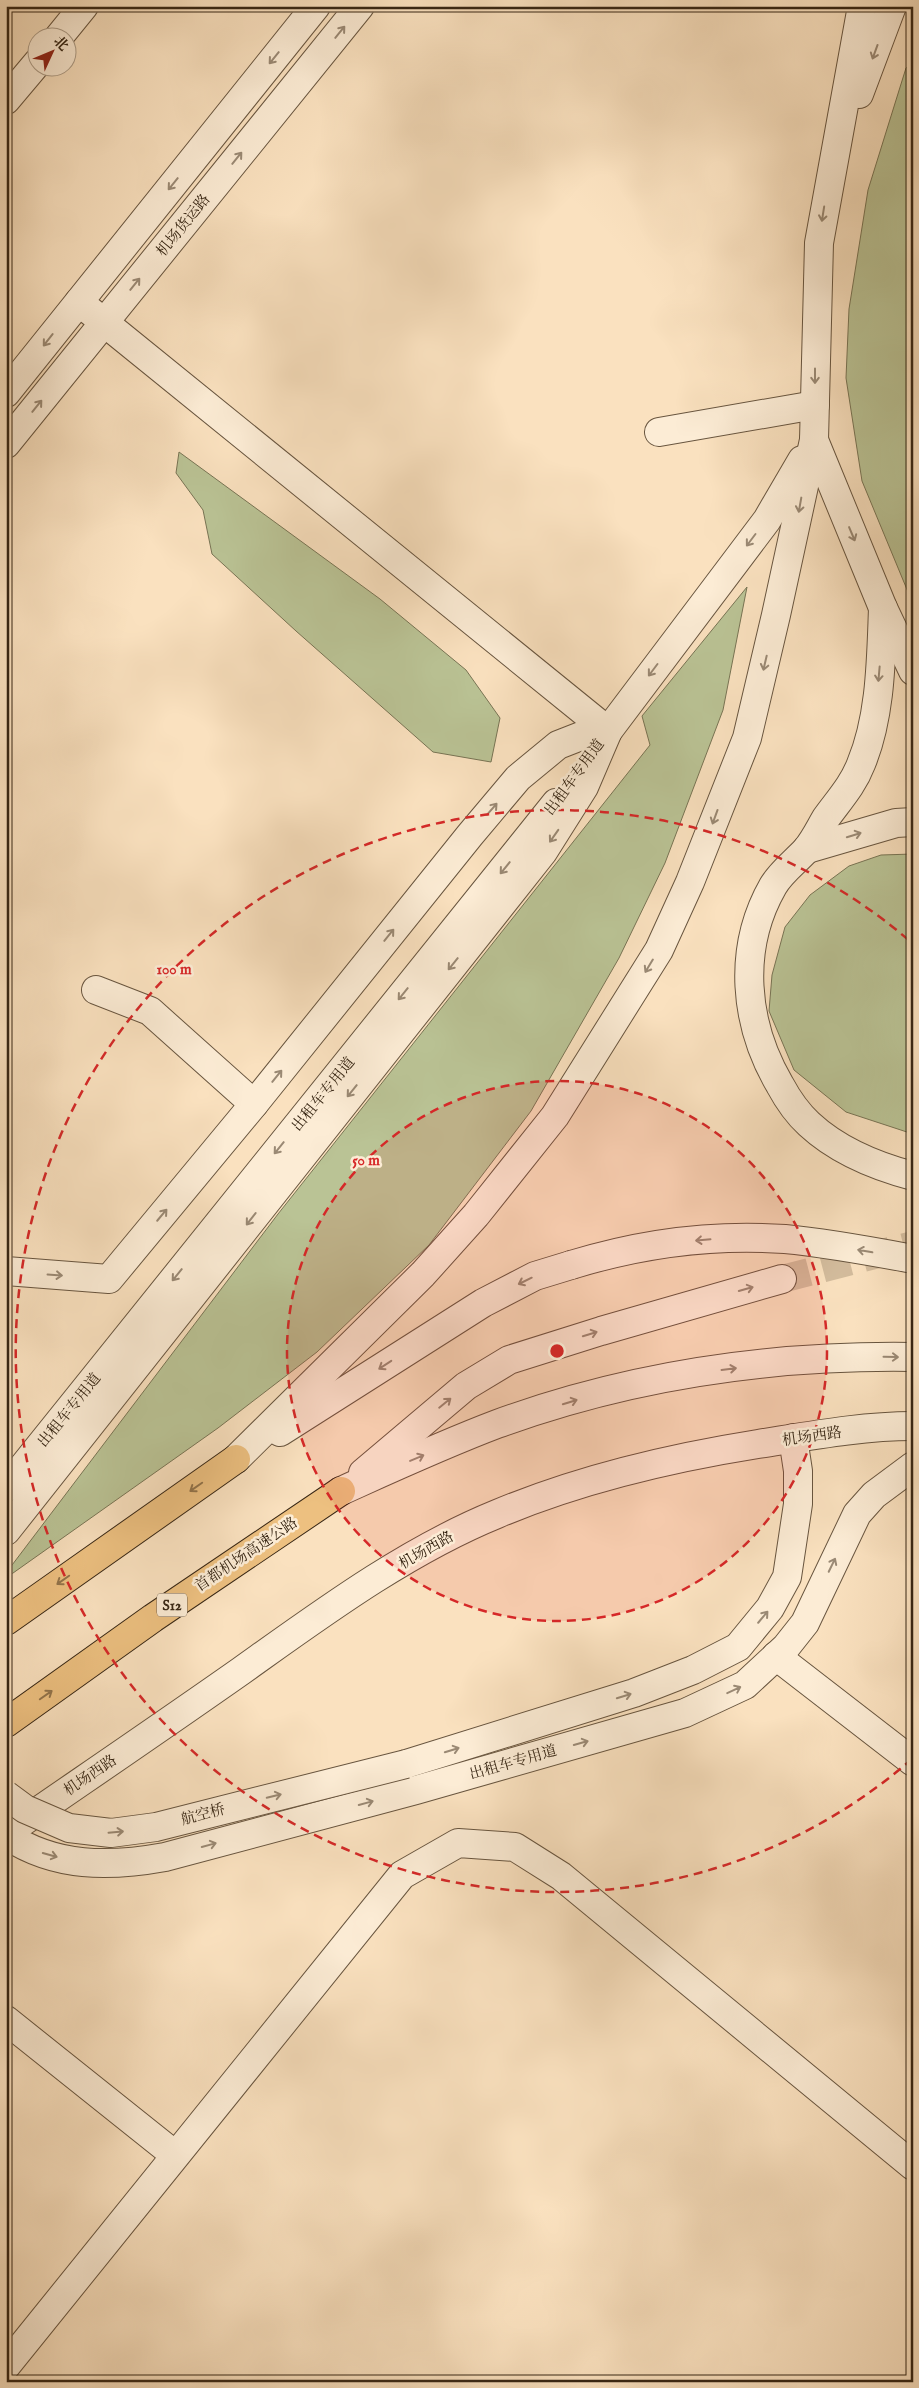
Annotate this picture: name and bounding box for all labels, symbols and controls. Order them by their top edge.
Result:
one-way arrow [334,26,345,39]
north arrow [28,28,78,78]
text: 北 [49,32,72,55]
one-way arrow [870,44,879,59]
one-way arrow [269,51,280,64]
one-way arrow [232,152,243,165]
one-way arrow [167,178,178,191]
street label: 机场货运路 [152,190,214,260]
one-way arrow [818,206,828,222]
one-way arrow [130,278,141,291]
one-way arrow [43,333,54,346]
one-way arrow [810,368,820,384]
one-way arrow [31,400,42,413]
one-way arrow [794,496,804,512]
one-way arrow [849,526,858,541]
one-way arrow [746,533,756,547]
one-way arrow [760,655,769,671]
one-way arrow [648,663,659,676]
one-way arrow [874,665,884,681]
street label: 出租车专用道 [540,735,609,819]
one-way arrow [486,803,498,816]
one-way arrow [710,809,719,825]
one-way arrow [549,829,559,843]
one-way arrow [845,829,861,839]
one-way arrow [499,861,510,874]
one-way arrow [384,929,395,942]
one-way arrow [448,957,459,970]
one-way arrow [643,958,653,972]
text: 100 m [156,960,192,979]
one-way arrow [397,987,408,1000]
street label: 出租车专用道 [288,1053,359,1135]
one-way arrow [271,1070,282,1083]
one-way arrow [347,1084,358,1097]
one-way arrow [274,1141,285,1154]
text: 50 m [352,1151,380,1170]
one-way arrow [157,1209,168,1222]
one-way arrow [246,1212,257,1225]
one-way arrow [695,1235,711,1245]
one-way arrow [857,1245,873,1255]
one-way arrow [172,1268,183,1281]
one-way arrow [47,1270,63,1280]
one-way arrow [518,1277,533,1286]
one-way arrow [738,1284,754,1294]
one-way arrow [581,1328,597,1338]
centre of rings [548,1342,566,1360]
one-way arrow [882,1352,898,1362]
one-way arrow [379,1360,393,1370]
one-way arrow [720,1364,736,1374]
street label: 出租车专用道 [34,1369,105,1451]
one-way arrow [438,1397,451,1408]
one-way arrow [562,1397,578,1407]
street label: 机场西路 [781,1423,843,1450]
one-way arrow [409,1452,424,1462]
one-way arrow [189,1482,203,1492]
street label: 首都机场高速公路 [191,1513,301,1596]
street label: 机场西路 [396,1527,457,1574]
one-way arrow [828,1558,837,1573]
one-way arrow [56,1575,70,1585]
road number: S12 [157,1594,187,1616]
one-way arrow [757,1611,768,1624]
one-way arrow [726,1685,741,1694]
one-way arrow [39,1690,53,1700]
one-way arrow [616,1691,632,1701]
one-way arrow [572,1738,588,1748]
street label: 出租车专用道 [467,1741,559,1784]
one-way arrow [444,1744,460,1754]
street label: 机场西路 [60,1751,120,1800]
one-way arrow [265,1791,281,1800]
one-way arrow [358,1798,374,1808]
street label: 航空桥 [179,1799,227,1829]
one-way arrow [107,1827,123,1837]
one-way arrow [201,1840,217,1849]
one-way arrow [42,1850,58,1860]

